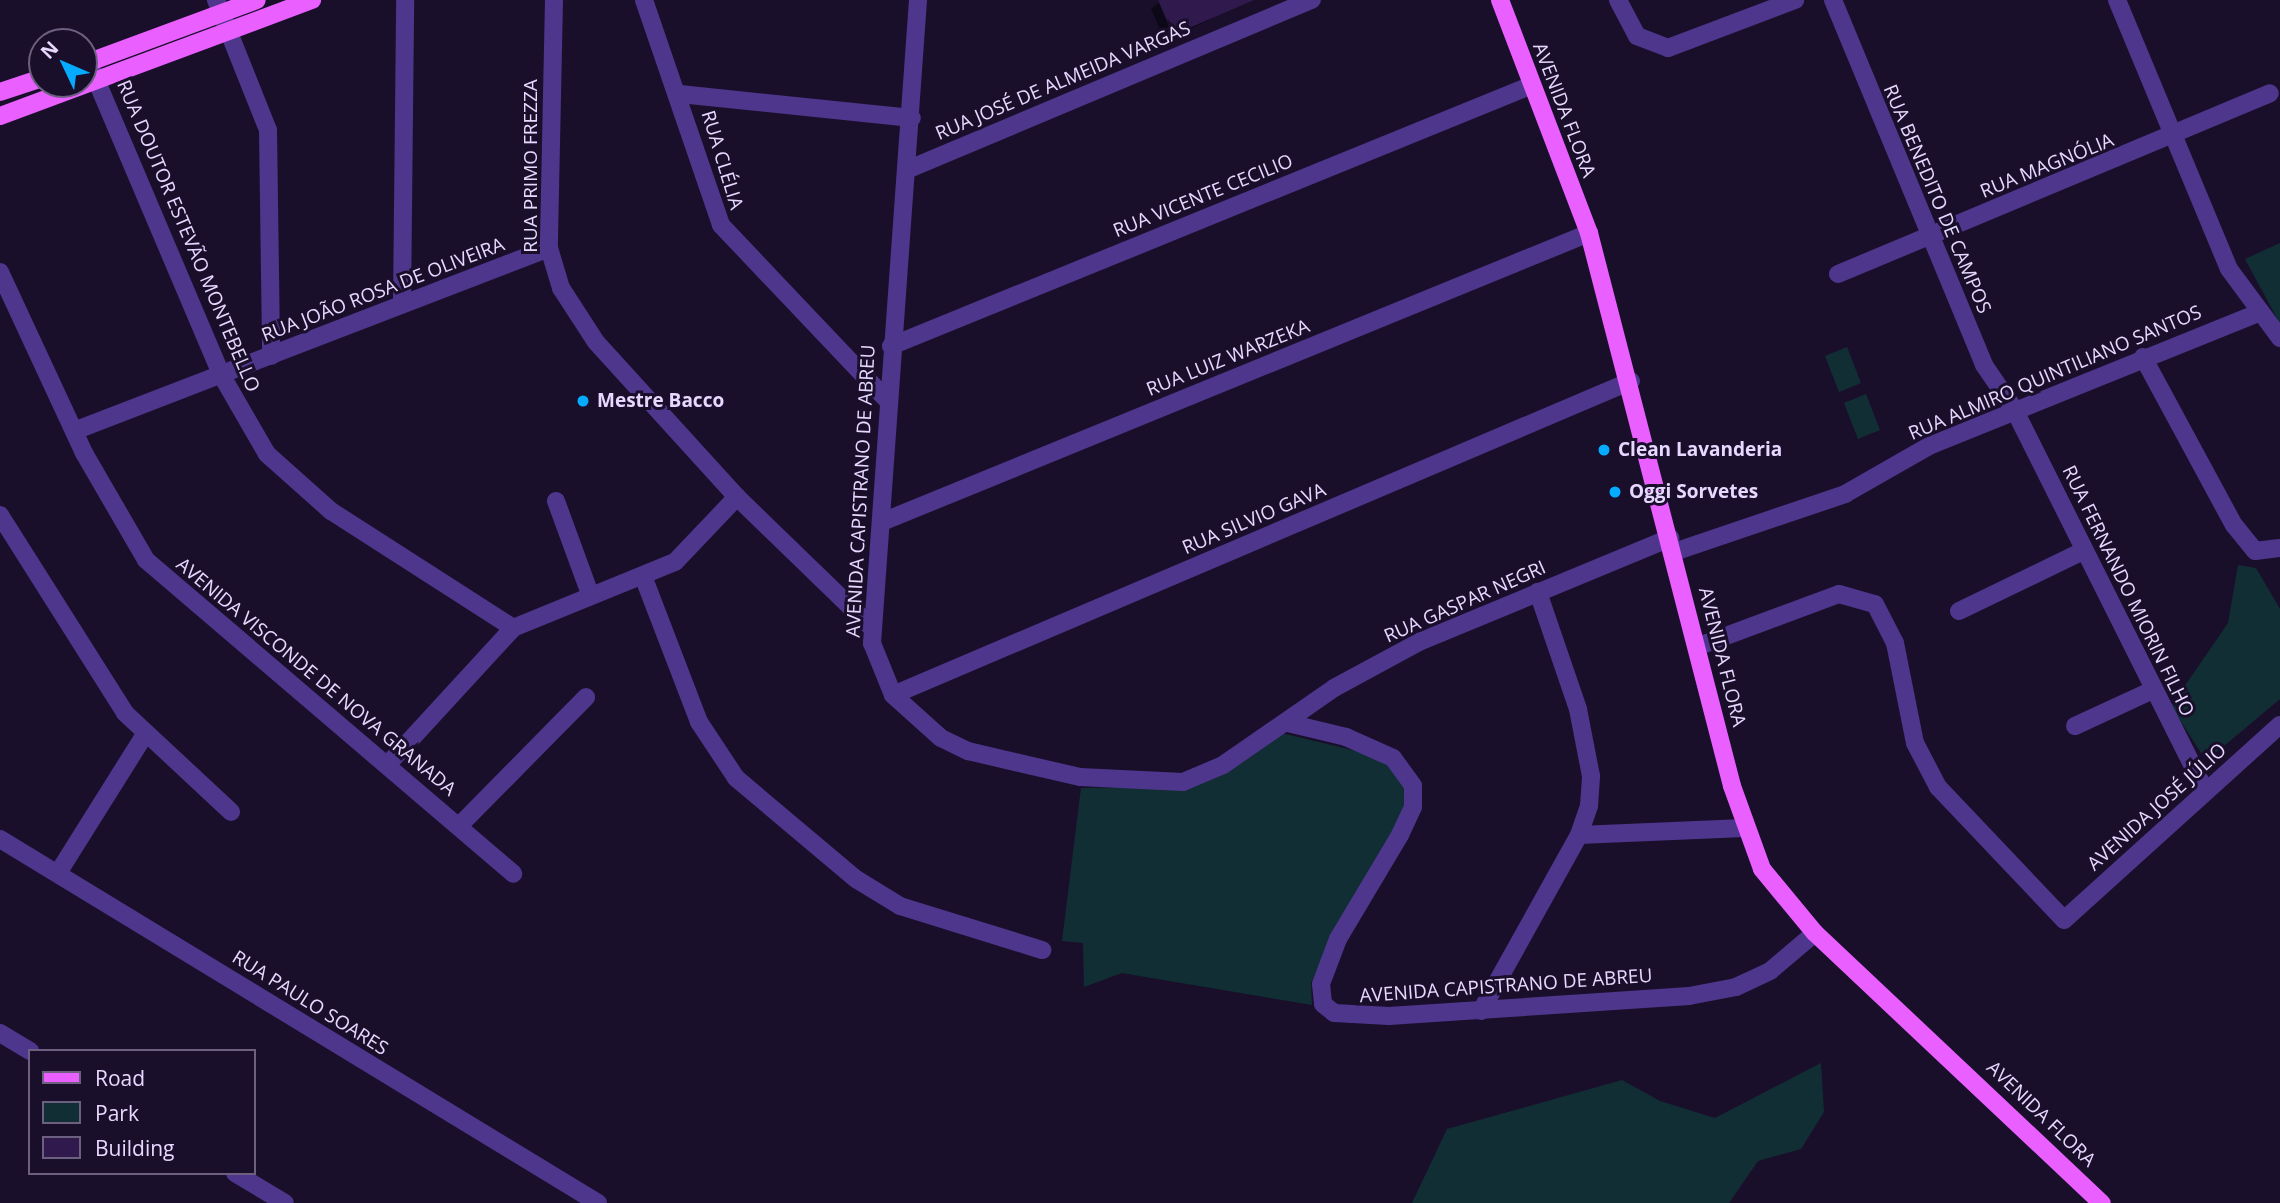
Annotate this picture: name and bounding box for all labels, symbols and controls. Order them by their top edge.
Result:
street label: RUA JOSÉ DE ALMEIDA VARGAS [932,17,1194,145]
north arrow [28,28,98,98]
text: N [35,35,64,64]
street label: AVENIDA FLORA [1528,39,1600,181]
street label: RUA DOUTOR ESTEVÃO MONTEBELLO [112,77,264,395]
street label: RUA PRIMO FREZZA [520,79,542,253]
street label: RUA BENEDITO DE CAMPOS [1878,81,1996,317]
street label: RUA CLÉLIA [696,108,748,212]
street label: RUA MAGNÓLIA [1977,129,2117,203]
street label: RUA VICENTE CECILIO [1110,150,1296,242]
street label: RUA JOÃO ROSA DE OLIVEIRA [258,233,508,347]
street label: RUA ALMIRO QUINTILIANO SANTOS [1905,301,2205,445]
street label: RUA LUIZ WARZEKA [1143,315,1313,401]
street label: AVENIDA CAPISTRANO DE ABREU [842,344,880,638]
place label: Mestre Bacco [597,390,724,412]
marker: Mestre Bacco [575,393,591,409]
place label: Clean Lavanderia [1618,439,1782,461]
marker: Clean Lavanderia [1596,442,1612,458]
street label: RUA FERNANDO MIORIN FILHO [2057,462,2199,720]
street label: RUA SILVIO GAVA [1179,478,1329,560]
place label: Oggi Sorvetes [1629,481,1758,503]
marker: Oggi Sorvetes [1607,484,1623,500]
street label: AVENIDA VISCONDE DE NOVA GRANADA [172,553,460,801]
street label: RUA GASPAR NEGRI [1381,556,1549,648]
street label: AVENIDA FLORA [1694,585,1750,729]
street label: AVENIDA JOSÉ JÚLIO [2083,739,2231,875]
street label: RUA PAULO SOARES [228,946,392,1060]
street label: AVENIDA CAPISTRANO DE ABREU [1359,964,1653,1008]
legend [28,1049,256,1175]
street label: AVENIDA FLORA [1982,1056,2100,1172]
text: Road [95,1064,145,1092]
text: Park [95,1099,139,1127]
text: Building [95,1134,174,1162]

